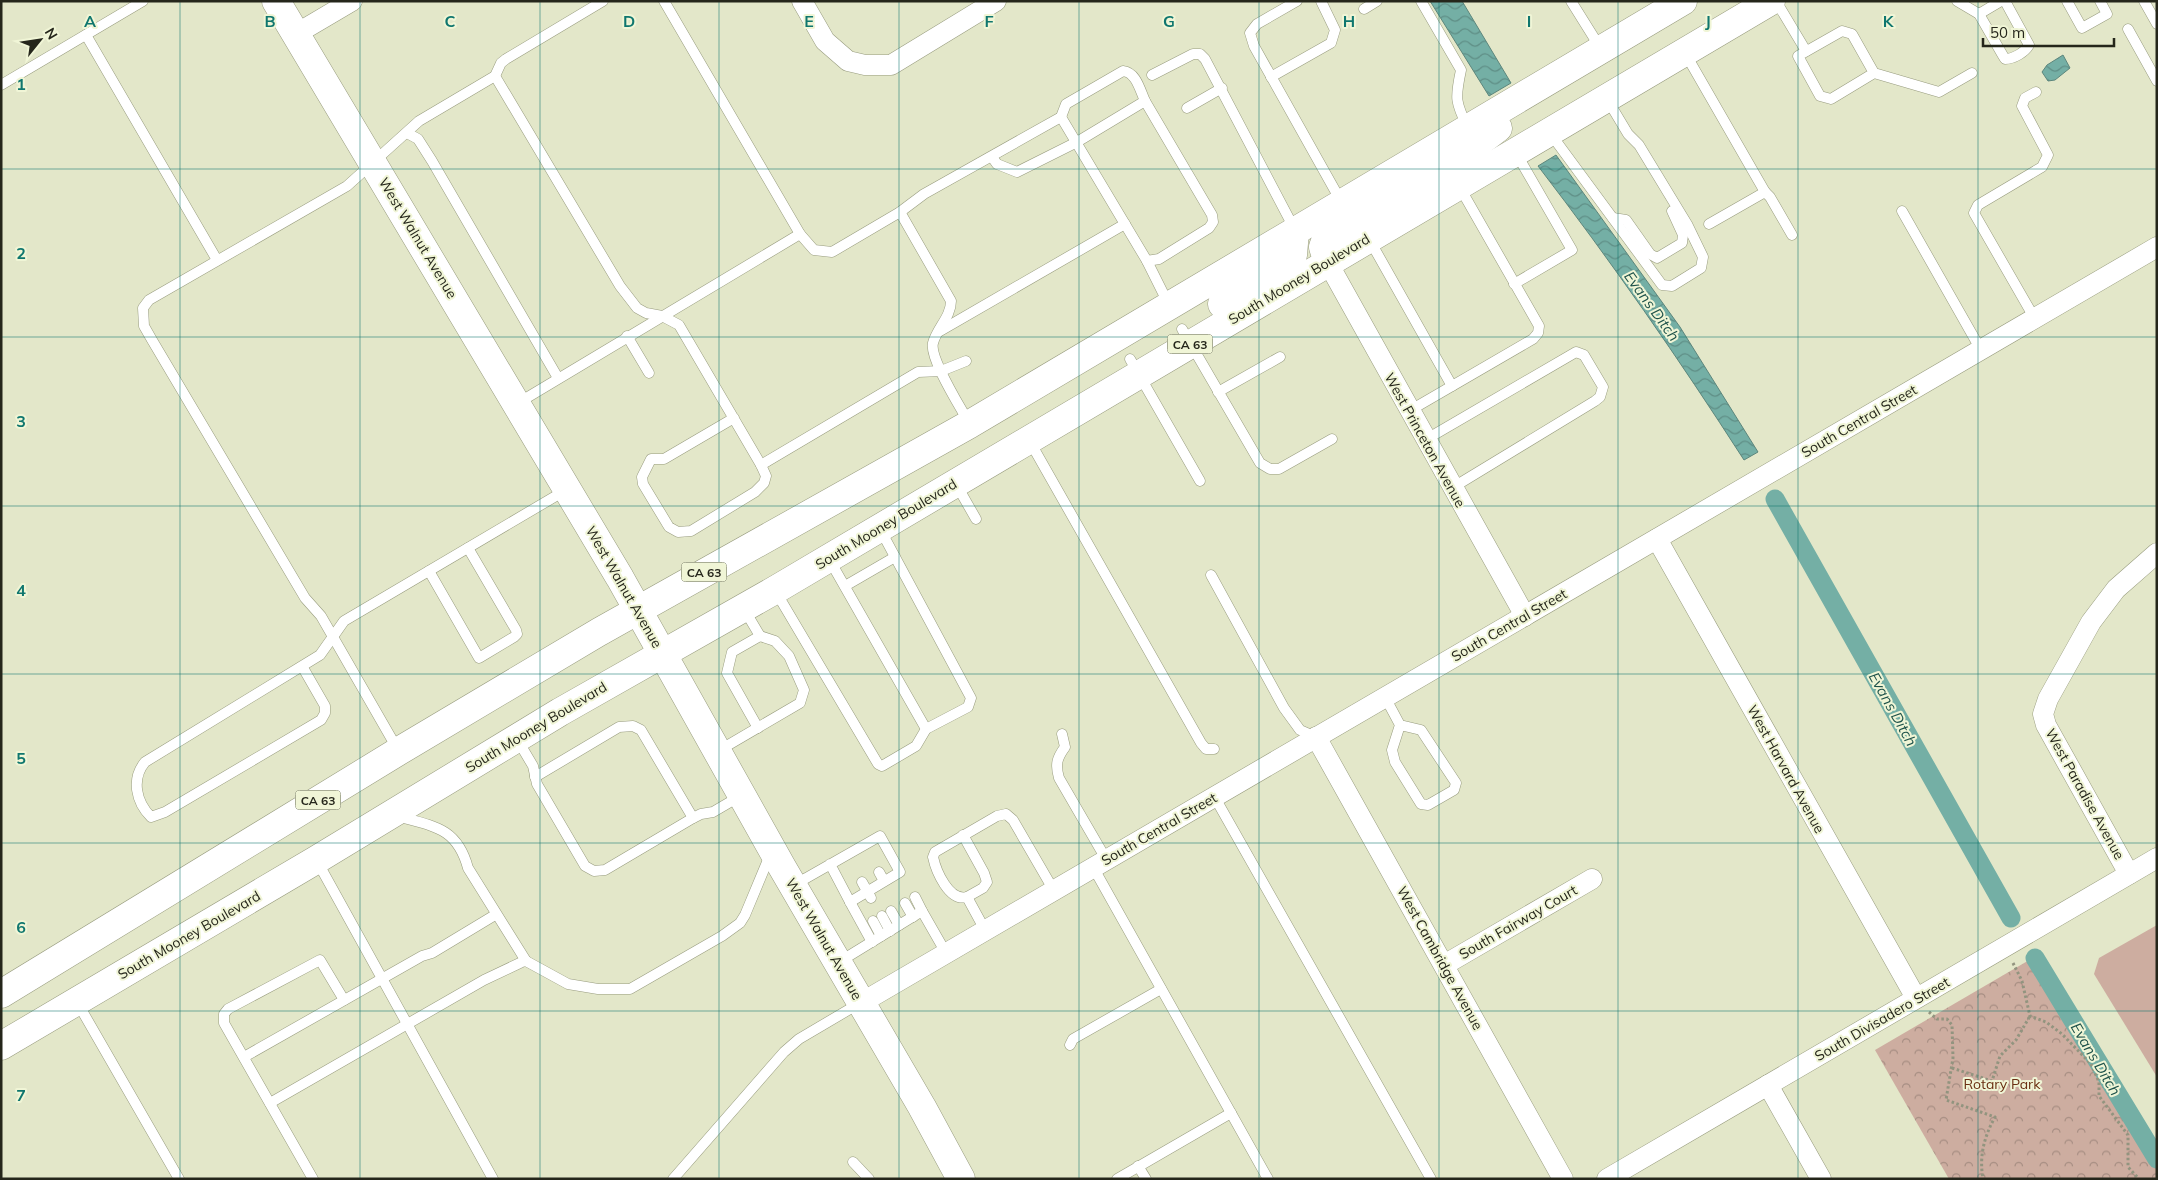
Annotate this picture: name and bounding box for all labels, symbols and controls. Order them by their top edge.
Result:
text: A [84,11,96,31]
text: B [264,11,276,31]
text: C [445,11,456,31]
text: D [623,11,635,31]
text: E [804,11,814,31]
text: F [984,11,994,31]
text: G [1163,11,1175,31]
text: H [1343,11,1355,31]
text: I [1527,11,1531,31]
text: J [1705,11,1711,31]
text: K [1883,11,1895,31]
north arrow [15,15,65,65]
scale bar [1983,15,2114,47]
text: 50 m [1990,23,2025,42]
text: N [41,24,62,43]
text: 1 [16,74,26,94]
street label: West Walnut Avenue [375,174,461,302]
street label: South Mooney Boulevard [1225,230,1373,328]
text: 2 [16,243,26,263]
water label: Evans Ditch [1620,267,1684,345]
road number: CA 63 [1168,334,1212,354]
street label: West Princeton Avenue [1380,370,1470,510]
street label: South Central Street [1798,381,1920,461]
text: 3 [16,411,26,431]
street label: South Mooney Boulevard [812,475,960,573]
street label: West Walnut Avenue [582,523,666,651]
road number: CA 63 [682,562,726,582]
text: 4 [16,580,26,600]
street label: South Central Street [1448,585,1570,665]
water label: Evans Ditch [1865,669,1921,750]
street label: South Mooney Boulevard [462,678,610,776]
street label: West Harvard Avenue [1743,702,1829,836]
street label: West Paradise Avenue [2041,725,2129,863]
text: 5 [16,748,26,768]
street label: South Central Street [1098,789,1220,869]
road number: CA 63 [296,790,340,810]
street label: West Walnut Avenue [782,875,866,1003]
street label: South Fairway Court [1456,881,1580,963]
street label: West Cambridge Avenue [1393,883,1487,1033]
street label: South Mooney Boulevard [114,887,264,983]
text: 6 [16,917,26,937]
street label: South Divisadero Street [1811,973,1953,1065]
water label: Evans Ditch [2067,1019,2125,1099]
park label: Rotary Park [1964,1075,2041,1093]
text: 7 [16,1085,26,1105]

